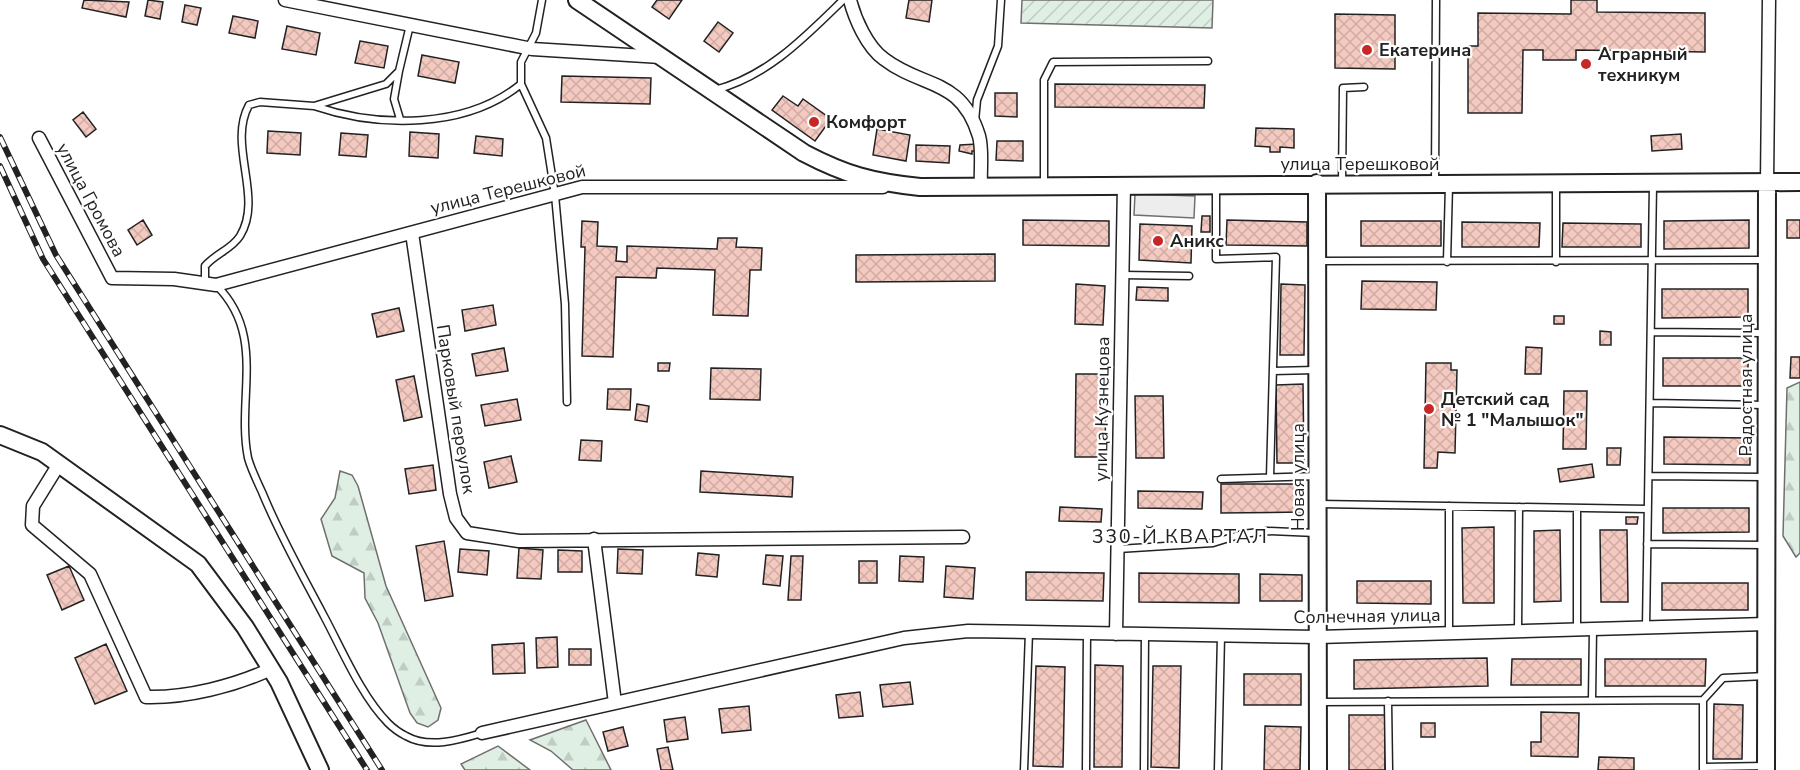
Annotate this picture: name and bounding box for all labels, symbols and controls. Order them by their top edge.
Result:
place label: Екатерина [1379,38,1471,62]
place label: Аграрный техникум [1598,42,1688,87]
marker: Екатерина [1360,43,1374,57]
marker: Аграрный техникум [1579,57,1593,71]
place label: Комфорт [826,110,907,134]
marker: Комфорт [807,115,821,129]
street label: улица Громова [51,139,131,261]
street label: улица Терешковой [1280,152,1440,176]
street label: улица Терешковой [428,158,588,220]
place label: Аникс [1170,229,1224,253]
marker: Аникс [1151,234,1165,248]
street label: Радостная улица [1734,313,1758,457]
street label: Парковый переулок [431,323,481,496]
street label: улица Кузнецова [1089,336,1115,482]
place label: Детский сад № 1 "Малышок" [1441,387,1584,432]
marker: Детский сад № 1 "Малышок" [1422,402,1436,416]
street label: Новая улица [1286,423,1310,531]
district label: 330-Й КВАРТАЛ [1092,523,1268,550]
street label: Солнечная улица [1293,603,1441,629]

